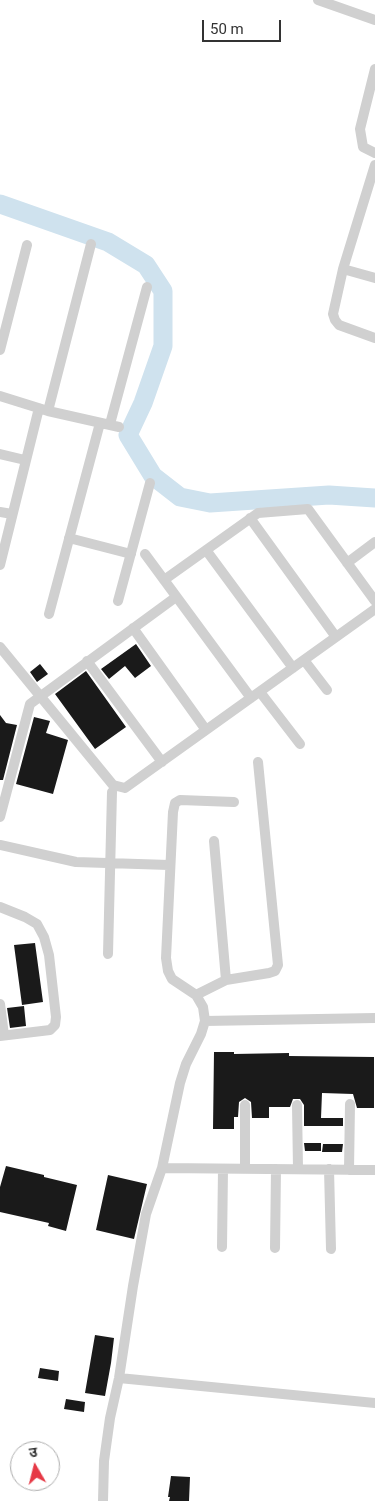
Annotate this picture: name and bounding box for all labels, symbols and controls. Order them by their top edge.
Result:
scale bar [205,10,284,42]
text: 50 m [210,20,244,38]
north arrow [10,1441,60,1491]
text: उ [28,1444,38,1461]

